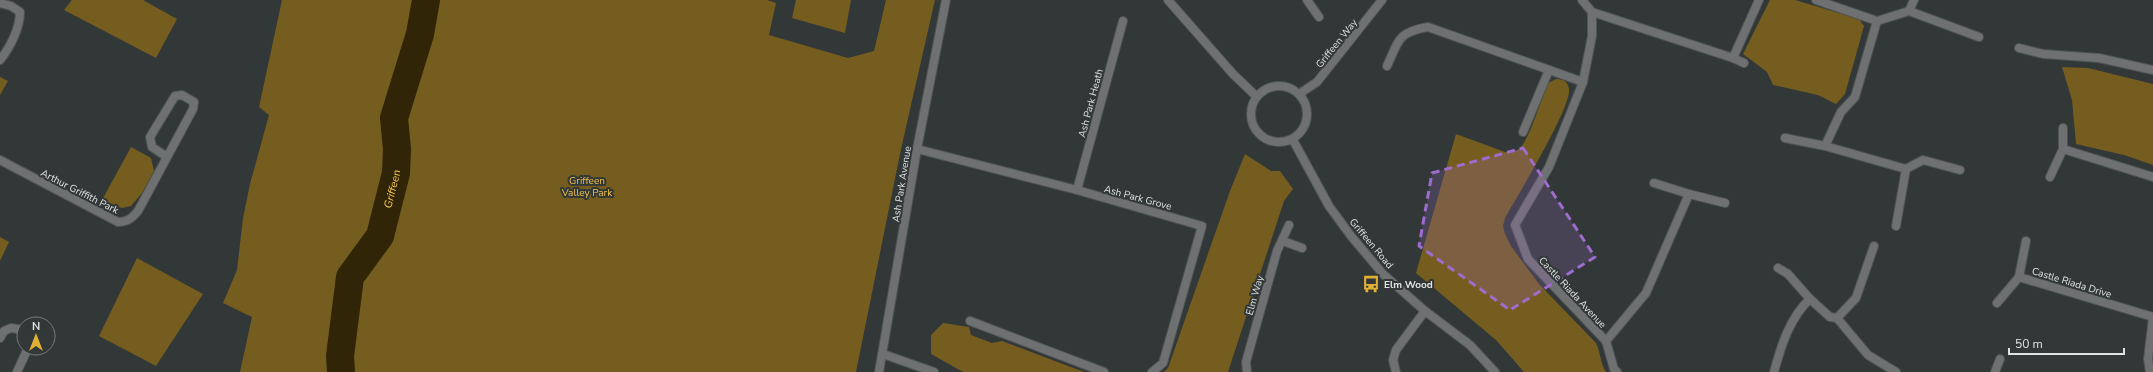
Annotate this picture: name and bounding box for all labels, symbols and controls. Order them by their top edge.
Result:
street label: Griffeen Way [1313,16,1361,71]
street label: Ash Park Heath [1075,68,1107,139]
street label: Ash Park Avenue [889,145,915,223]
street label: Arthur Griffith Park [38,166,122,218]
water label: Griffeen [380,169,404,210]
park label: Griffeen Valley Park [561,174,613,200]
street label: Ash Park Grove [1102,182,1173,214]
street label: Griffeen Road [1346,216,1397,272]
street label: Castle Riada Avenue [1535,254,1609,331]
street label: Castle Riada Drive [2030,264,2113,302]
street label: Elm Way [1243,273,1268,317]
bus stop icon: Elm Wood [1361,274,1381,294]
place label: Elm Wood [1384,278,1433,292]
north arrow [16,316,56,356]
text: N [32,319,40,334]
scale bar [2009,330,2124,356]
text: 50 m [2015,336,2043,352]

